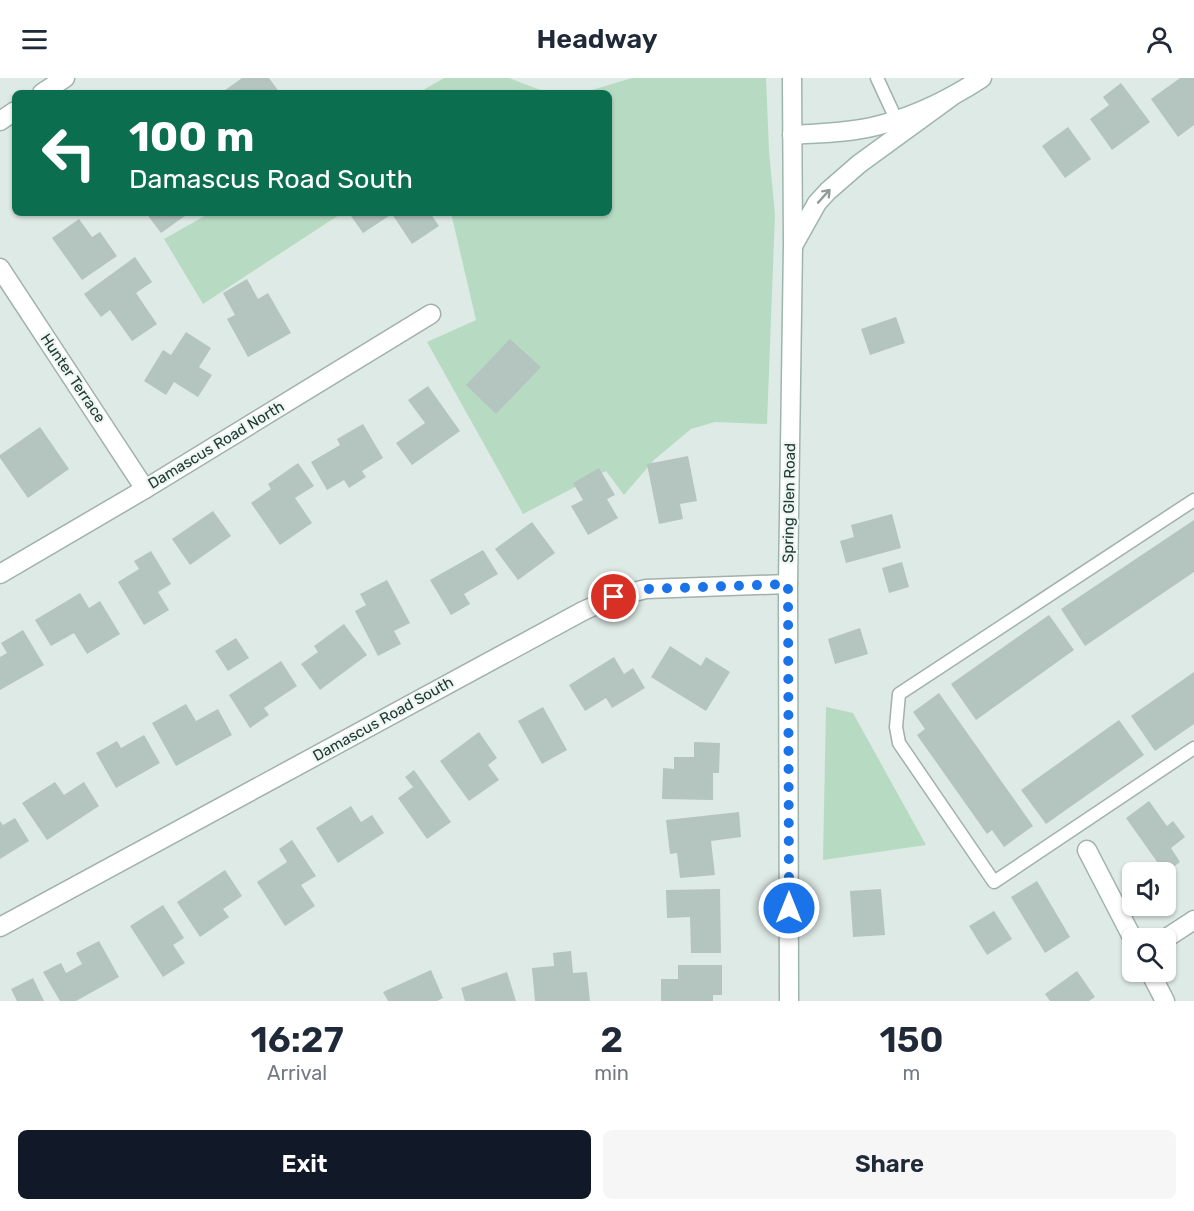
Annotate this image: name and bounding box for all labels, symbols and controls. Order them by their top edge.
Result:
icon: menu [18,23,51,56]
text: Headway [536,23,658,55]
icon: person [1143,23,1176,56]
text: 100 m [129,112,254,162]
icon: left [30,114,108,192]
text: Damascus Road South [129,163,413,195]
one-way arrow [817,189,831,204]
street label: Hunter Terrace [37,330,109,426]
street label: Damascus Road North [145,397,287,493]
street label: Spring Glen Road [779,443,799,563]
pin [588,571,639,622]
icon: arrive [597,580,630,613]
street label: Damascus Road South [310,673,456,765]
map controls [1122,862,1176,982]
button: sound [1122,862,1176,916]
position arrow [757,876,821,940]
button: search [1122,928,1176,982]
text: 16:27 [250,1018,344,1061]
text: 2 [600,1018,623,1061]
text: 150 [879,1018,944,1061]
text: Arrival [267,1061,327,1085]
text: min [594,1061,629,1085]
text: m [903,1061,920,1085]
button: Exit [18,1130,591,1199]
button: Share [603,1130,1176,1199]

